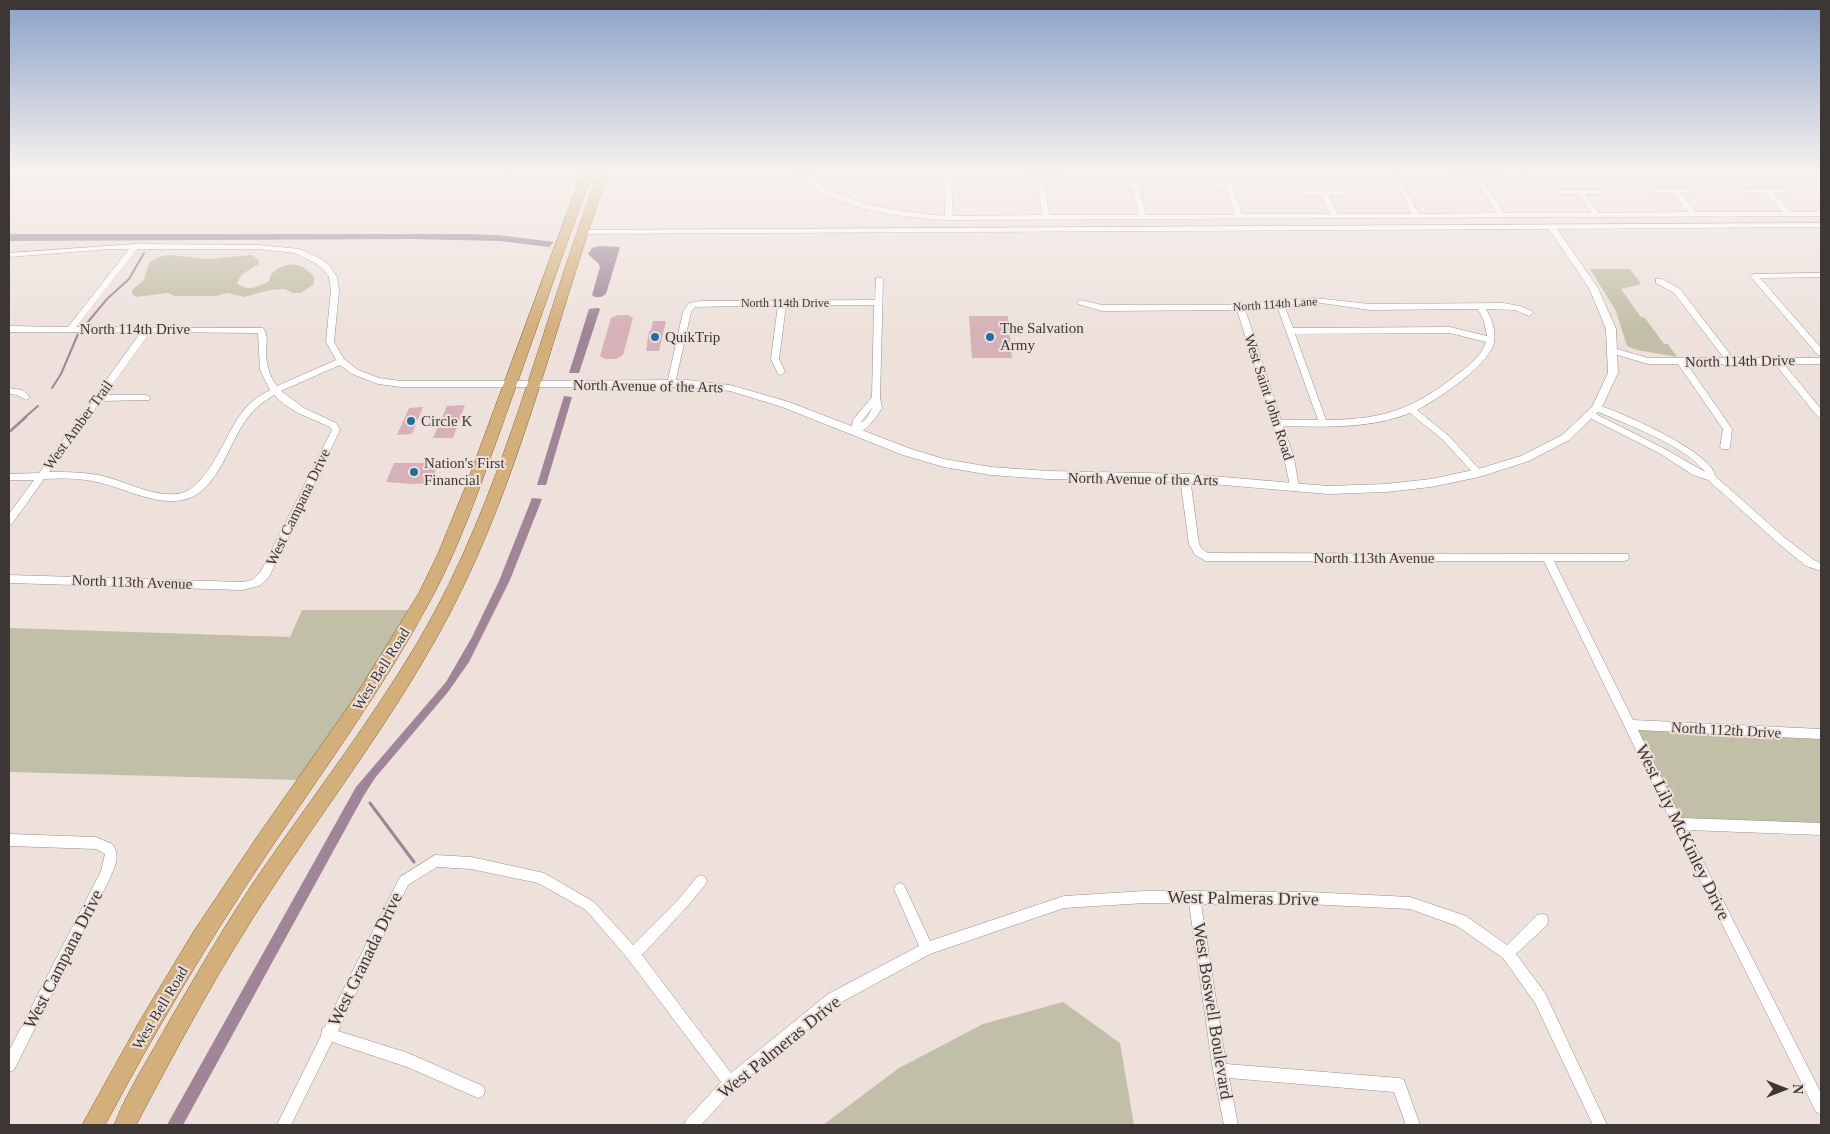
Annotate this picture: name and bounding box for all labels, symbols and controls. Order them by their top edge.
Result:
street label: North 114th Lane [1232,294,1318,314]
street label: North 114th Drive [741,296,829,310]
place label: The Salvation Army [1000,320,1084,353]
street label: North 114th Drive [80,321,190,337]
place label: QuikTrip [665,329,720,345]
marker: QuikTrip [649,331,661,343]
marker: The Salvation Army [984,331,996,343]
street label: West Saint John Road [1241,332,1297,463]
street label: North 114th Drive [1685,352,1796,370]
street label: West Amber Trail [40,377,116,473]
street label: North Avenue of the Arts [573,377,724,395]
place label: Circle K [421,413,472,429]
marker: Circle K [405,415,417,427]
street label: West Campana Drive [263,446,333,568]
place label: Nation's First Financial [424,455,505,488]
marker: Nation's First Financial [408,466,420,478]
street label: North Avenue of the Arts [1068,470,1219,488]
street label: North 113th Avenue [1314,550,1435,566]
street label: North 113th Avenue [71,572,193,592]
street label: West Bell Road [349,625,413,713]
street label: North 112th Drive [1671,719,1782,741]
street label: West Lily McKinley Drive [1632,741,1734,923]
street label: West Campana Drive [19,886,107,1032]
street label: West Palmeras Drive [1167,887,1319,909]
street label: West Granada Drive [324,889,406,1029]
street label: West Boswell Boulevard [1189,921,1237,1101]
street label: West Bell Road [129,963,191,1052]
street label: West Palmeras Drive [714,992,844,1102]
north arrow [1760,1064,1810,1114]
text: N [1790,1084,1805,1094]

